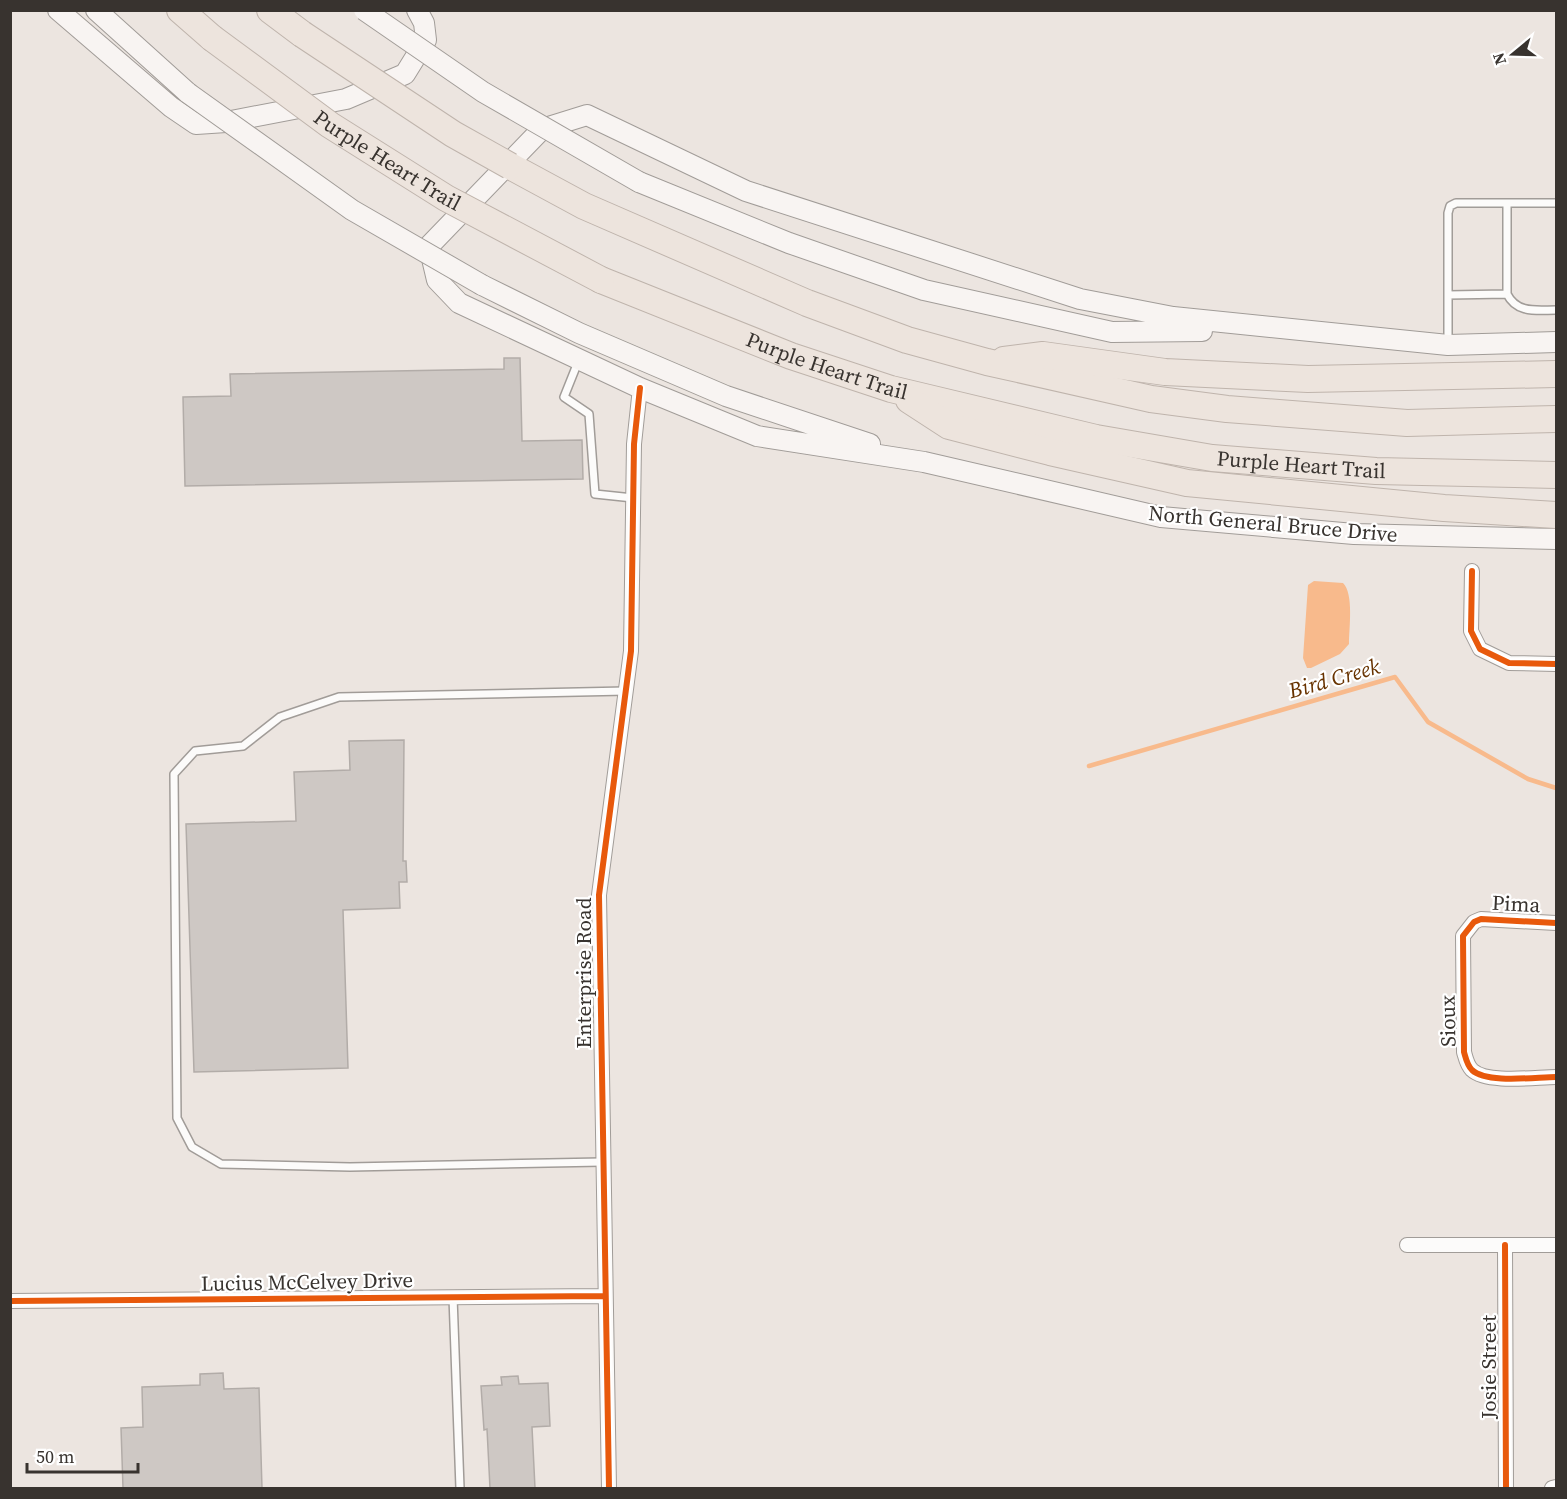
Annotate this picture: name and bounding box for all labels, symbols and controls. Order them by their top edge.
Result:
north arrow [1483,24,1543,84]
text: N [1486,49,1511,68]
street label: Purple Heart Trail [308,103,466,217]
street label: Purple Heart Trail [742,325,911,406]
street label: Purple Heart Trail [1216,443,1386,485]
street label: North General Bruce Drive [1147,498,1399,549]
water label: Bird Creek [1284,650,1384,706]
street label: Pima [1491,888,1541,919]
street label: Enterprise Road [569,897,598,1049]
street label: Sioux [1433,995,1462,1047]
street label: Lucius McCelvey Drive [201,1265,413,1298]
street label: Josie Street [1474,1315,1503,1420]
scale bar [27,1436,138,1474]
text: 50 m [36,1444,74,1469]

